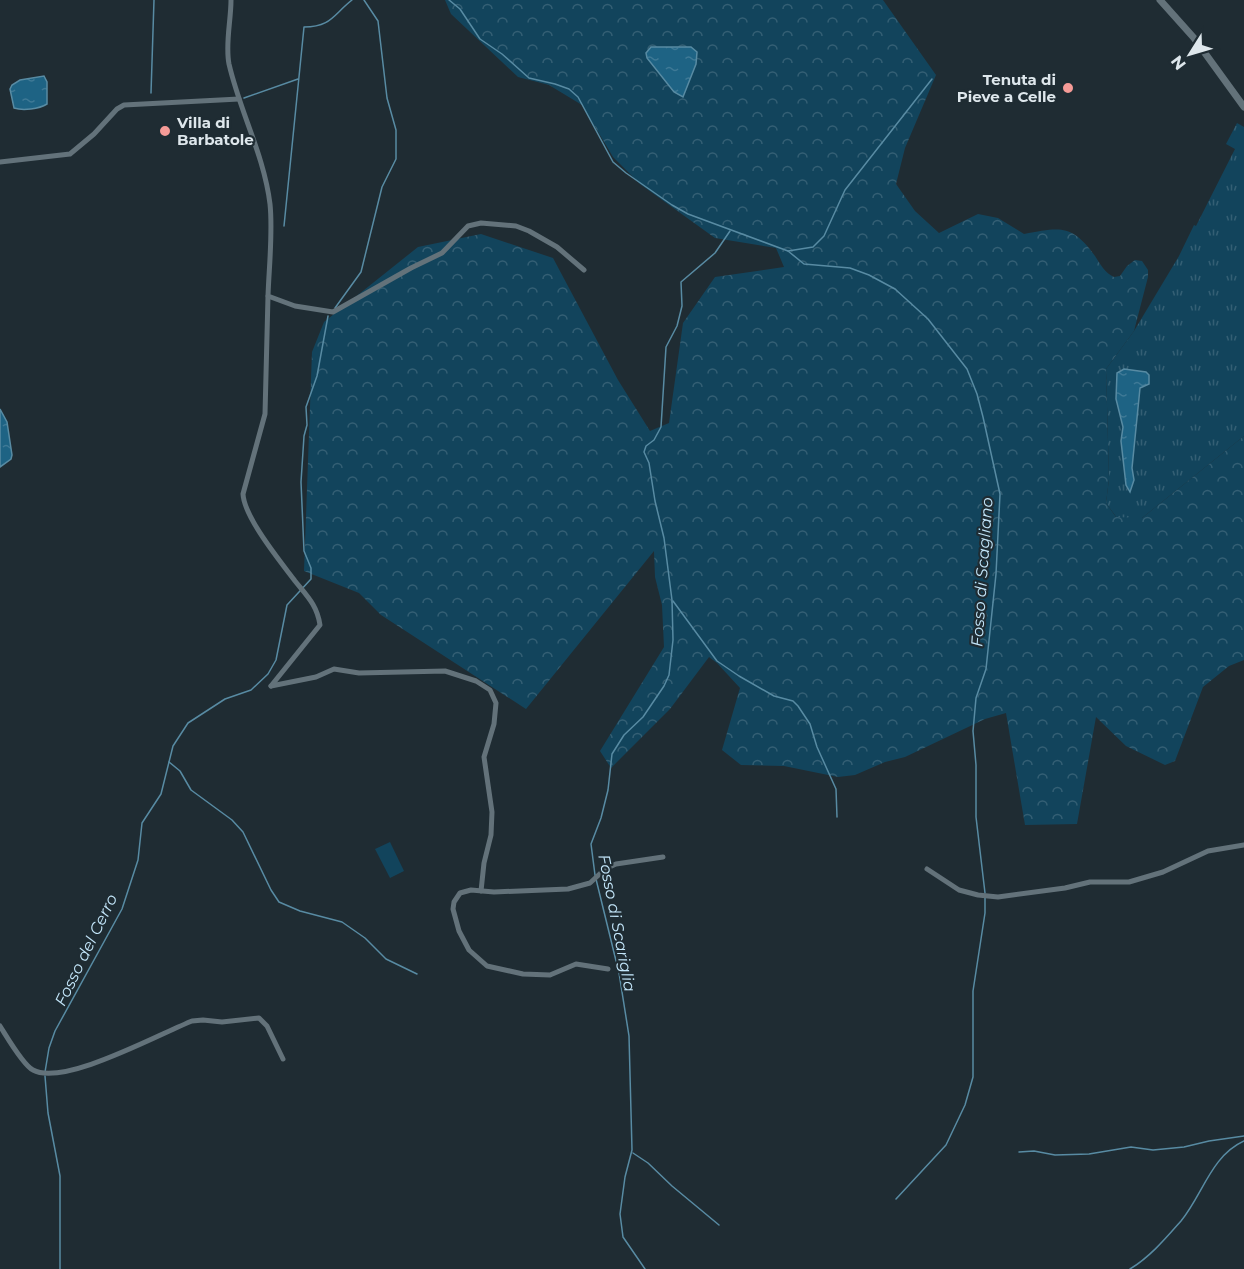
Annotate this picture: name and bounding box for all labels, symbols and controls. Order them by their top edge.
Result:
north arrow [1160,24,1220,84]
text: N [1167,52,1190,74]
place label: Tenuta di Pieve a Celle [957,70,1056,106]
marker: Tenuta di Pieve a Celle [1061,81,1075,95]
place label: Villa di Barbatole [176,113,254,149]
marker: Villa di Barbatole [158,124,172,138]
water label: Fosso di Scagliano [967,497,997,647]
water label: Fosso di Scariglia [594,853,640,993]
water label: Fosso del Cerro [51,891,121,1009]

